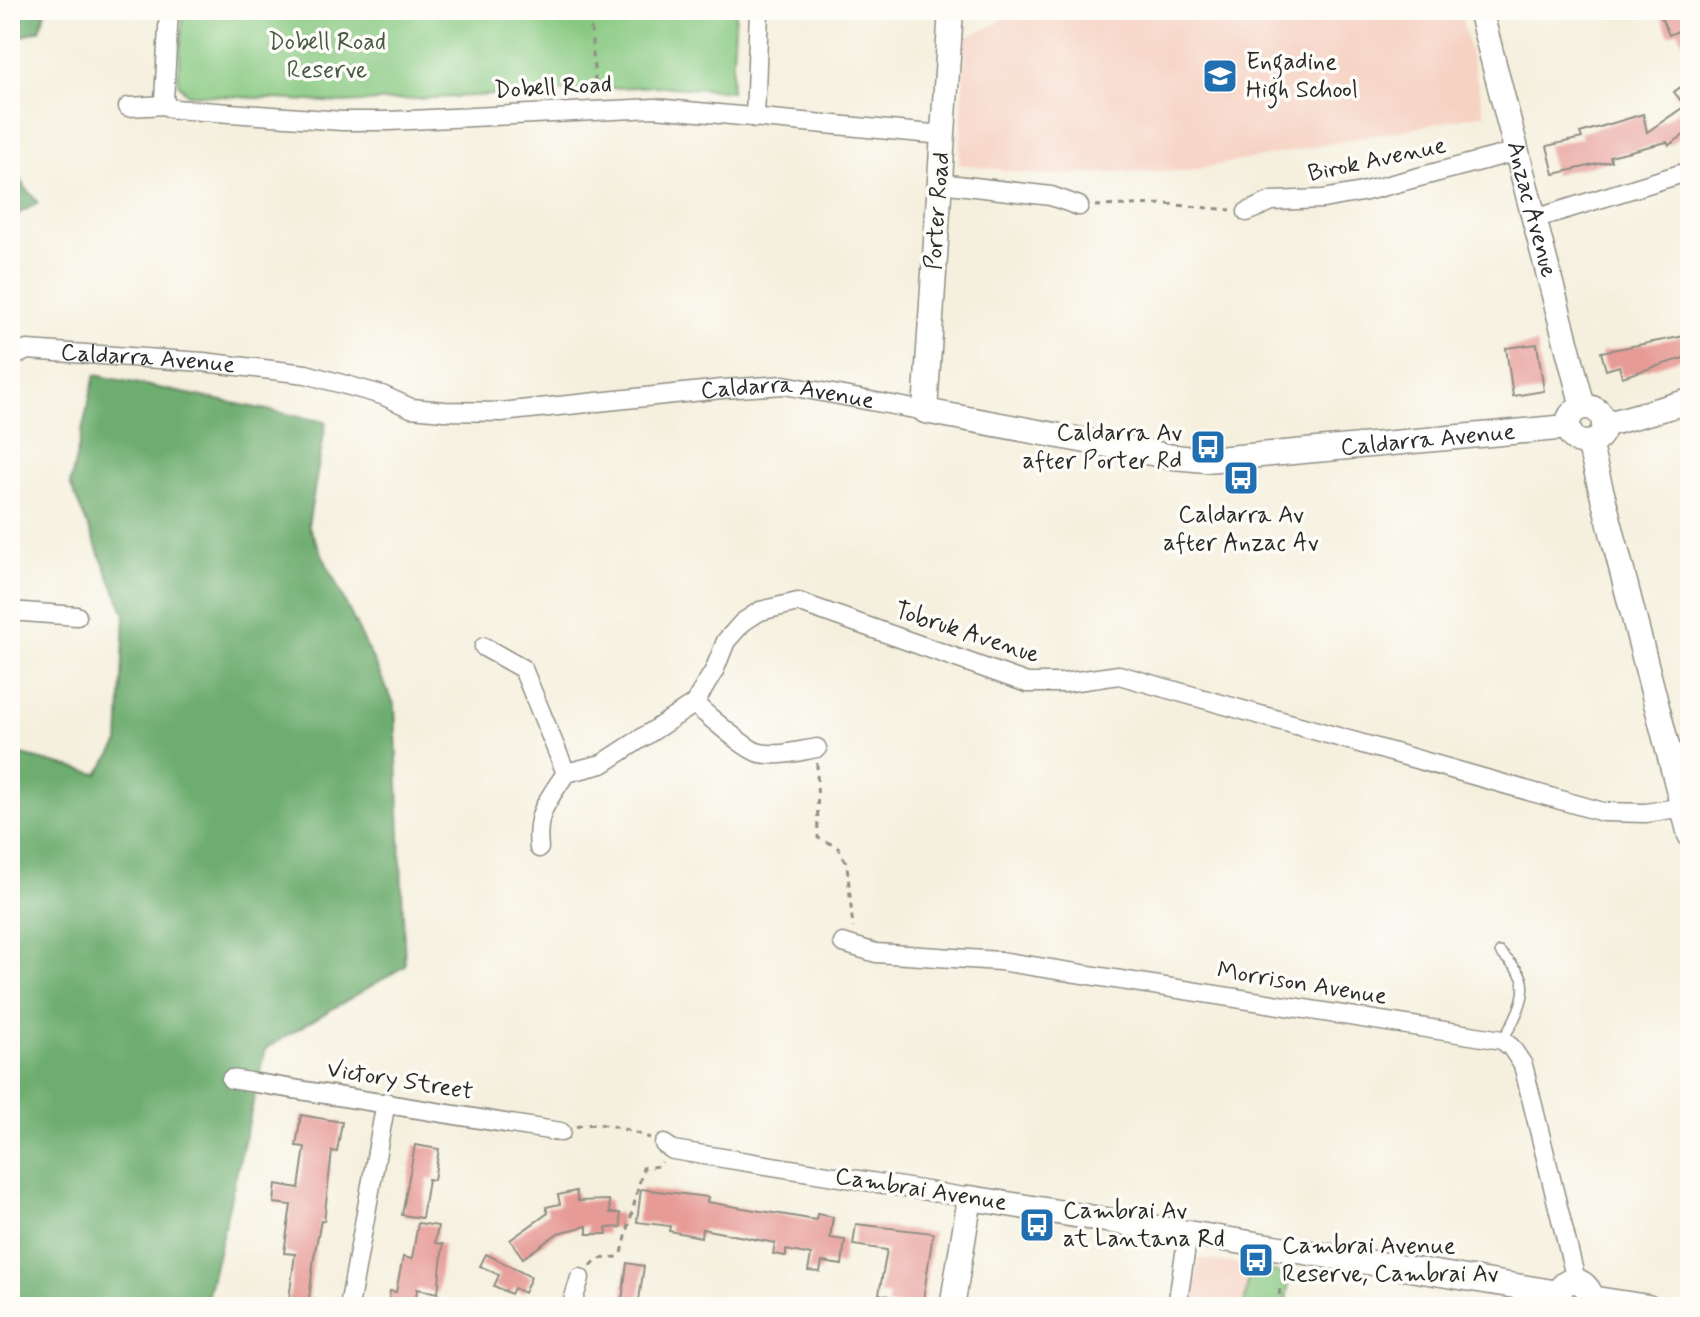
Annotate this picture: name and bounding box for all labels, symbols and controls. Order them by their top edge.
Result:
park label: Dobell Road Reserve [268,27,386,86]
place label: Engadine High School [1246,47,1358,109]
school or university icon: Engadine High School [1201,57,1239,95]
street label: Dobell Road [493,69,613,107]
street label: Birok Avenue [1305,130,1449,190]
street label: Anzac Avenue [1499,138,1564,281]
street label: Porter Road [918,151,958,271]
street label: Caldarra Avenue [60,337,237,381]
street label: Caldarra Avenue [699,369,877,417]
street label: Caldarra Avenue [1339,416,1517,463]
place label: Caldarra Av after Porter Rd [1023,418,1182,477]
bus stop icon: Caldarra Av after Porter Rd [1189,428,1227,466]
bus stop icon: Caldarra Av after Anzac Av [1222,459,1260,497]
place label: Caldarra Av after Anzac Av [1163,500,1319,559]
street label: Tobruk Avenue [891,595,1043,671]
street label: Morrison Avenue [1215,955,1389,1013]
street label: Victory Street [325,1054,475,1108]
street label: Cambrai Avenue [833,1161,1009,1219]
place label: Cambrai Av at Lantana Rd [1063,1196,1225,1255]
bus stop icon: Cambrai Av at Lantana Rd [1018,1206,1056,1244]
place label: Cambrai Avenue Reserve, Cambrai Av [1282,1231,1498,1290]
bus stop icon: Cambrai Avenue Reserve, Cambrai Av [1237,1241,1275,1279]

